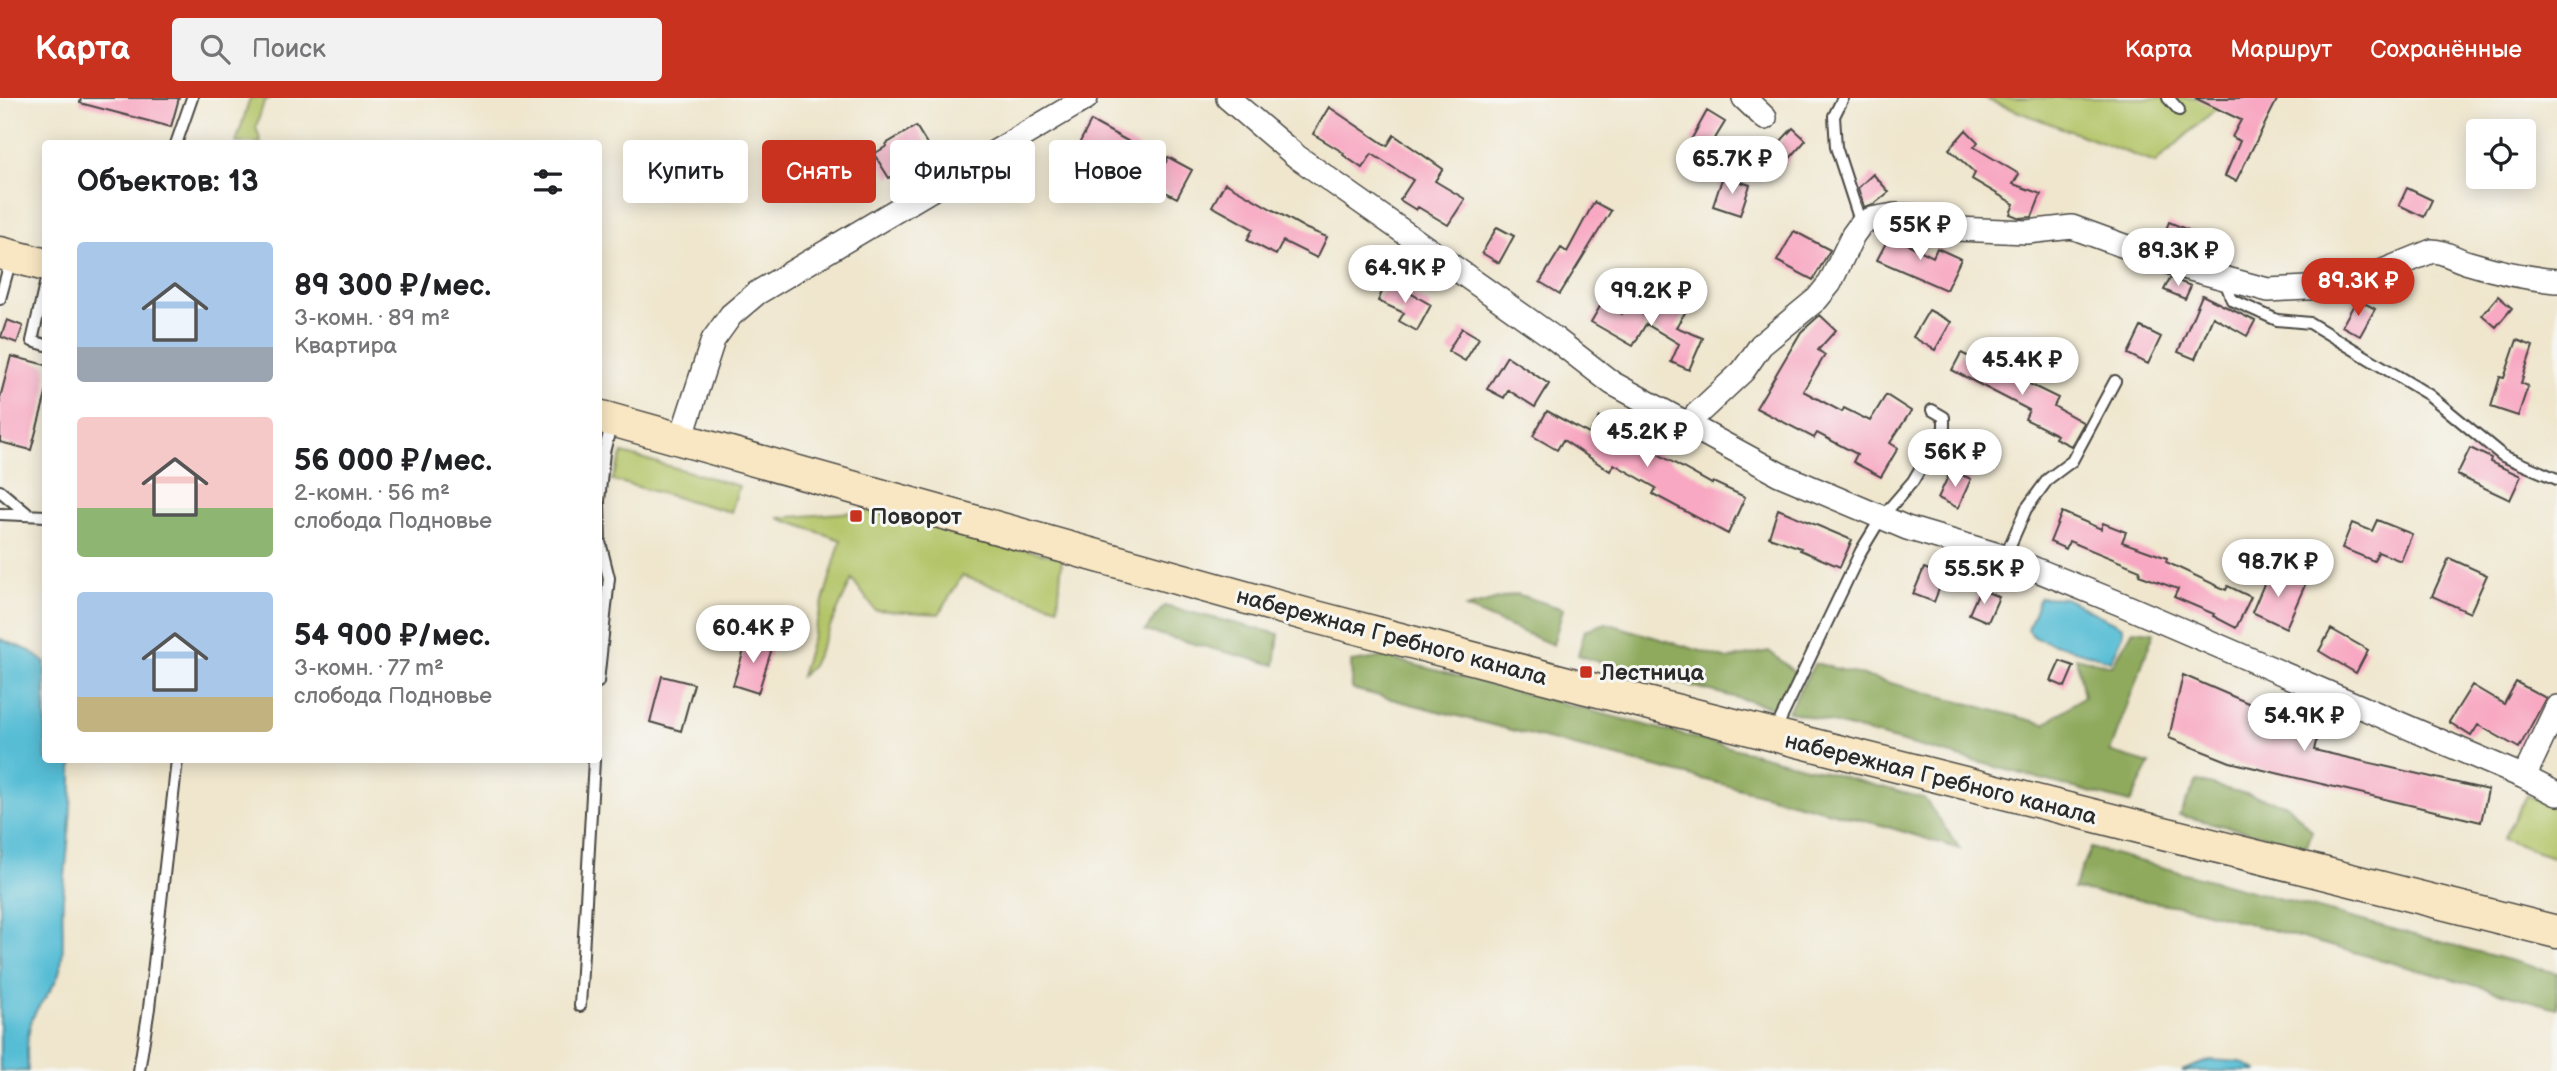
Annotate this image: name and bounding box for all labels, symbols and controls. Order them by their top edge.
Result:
search box [172,18,662,81]
text: Карта [35,29,130,69]
icon: search [196,30,234,68]
text: Поиск [252,34,326,65]
text: Карта [2125,35,2192,64]
text: Маршрут [2230,35,2332,64]
text: Сохранённые [2370,35,2522,64]
map controls [2466,119,2536,189]
button: locate [2466,119,2536,189]
pin: 65.7K ₽ [1667,136,1797,196]
chip: Купить [623,140,748,203]
chip: Снять [762,140,876,203]
chip: Фильтры [890,140,1035,203]
chip: Новое [1049,140,1166,203]
text: 65.7K ₽ [1692,145,1772,173]
icon: filters [529,163,567,201]
text: Объектов: 13 [77,164,258,200]
pin: 55K ₽ [1871,202,1969,262]
text: 55K ₽ [1889,211,1951,239]
pin: 89.3K ₽ [2113,228,2243,288]
text: 89.3K ₽ [2137,237,2219,265]
pin: 64.9K ₽ [1340,246,1470,305]
text: 64.9K ₽ [1364,254,1446,282]
pin: 89.3K ₽ [2293,258,2423,318]
text: 89.3K ₽ [2317,267,2399,295]
text: 89 300 ₽/мес. [294,268,491,304]
pin: 99.2K ₽ [1586,268,1716,328]
icon: home [133,270,217,354]
text: 99.2K ₽ [1610,277,1692,305]
text: 3-комн. · 89 m² [294,304,450,332]
text: Квартира [294,332,397,360]
pin: 45.4K ₽ [1957,338,2087,397]
text: 45.4K ₽ [1982,346,2062,374]
pin: 45.2K ₽ [1582,410,1712,469]
text: 45.2K ₽ [1607,418,1687,446]
pin: 56K ₽ [1906,430,2004,489]
text: 56K ₽ [1924,438,1986,466]
text: 56 000 ₽/мес. [294,443,492,479]
icon: home [133,445,217,529]
text: 2-комн. · 56 m² [294,479,450,507]
place label: Поворот [870,503,962,531]
text: слобода Подновье [294,507,492,535]
marker: Поворот [848,508,864,524]
pin: 98.7K ₽ [2213,540,2343,599]
pin: 55.5K ₽ [1919,546,2049,606]
text: 98.7K ₽ [2238,548,2318,576]
text: 55.5K ₽ [1944,555,2024,583]
street label: набережная Гребного канала [1233,582,1551,692]
pin: 60.4K ₽ [688,606,818,665]
text: 60.4K ₽ [712,614,794,642]
text: 54 900 ₽/мес. [294,618,490,654]
icon: home [133,620,217,704]
text: 3-комн. · 77 m² [294,654,444,682]
place label: Лестница [1599,659,1704,687]
marker: Лестница [1578,664,1594,680]
text: слобода Подновье [294,682,492,710]
pin: 54.9K ₽ [2239,694,2369,753]
text: 54.9K ₽ [2264,702,2344,730]
street label: набережная Гребного канала [1782,727,2100,831]

